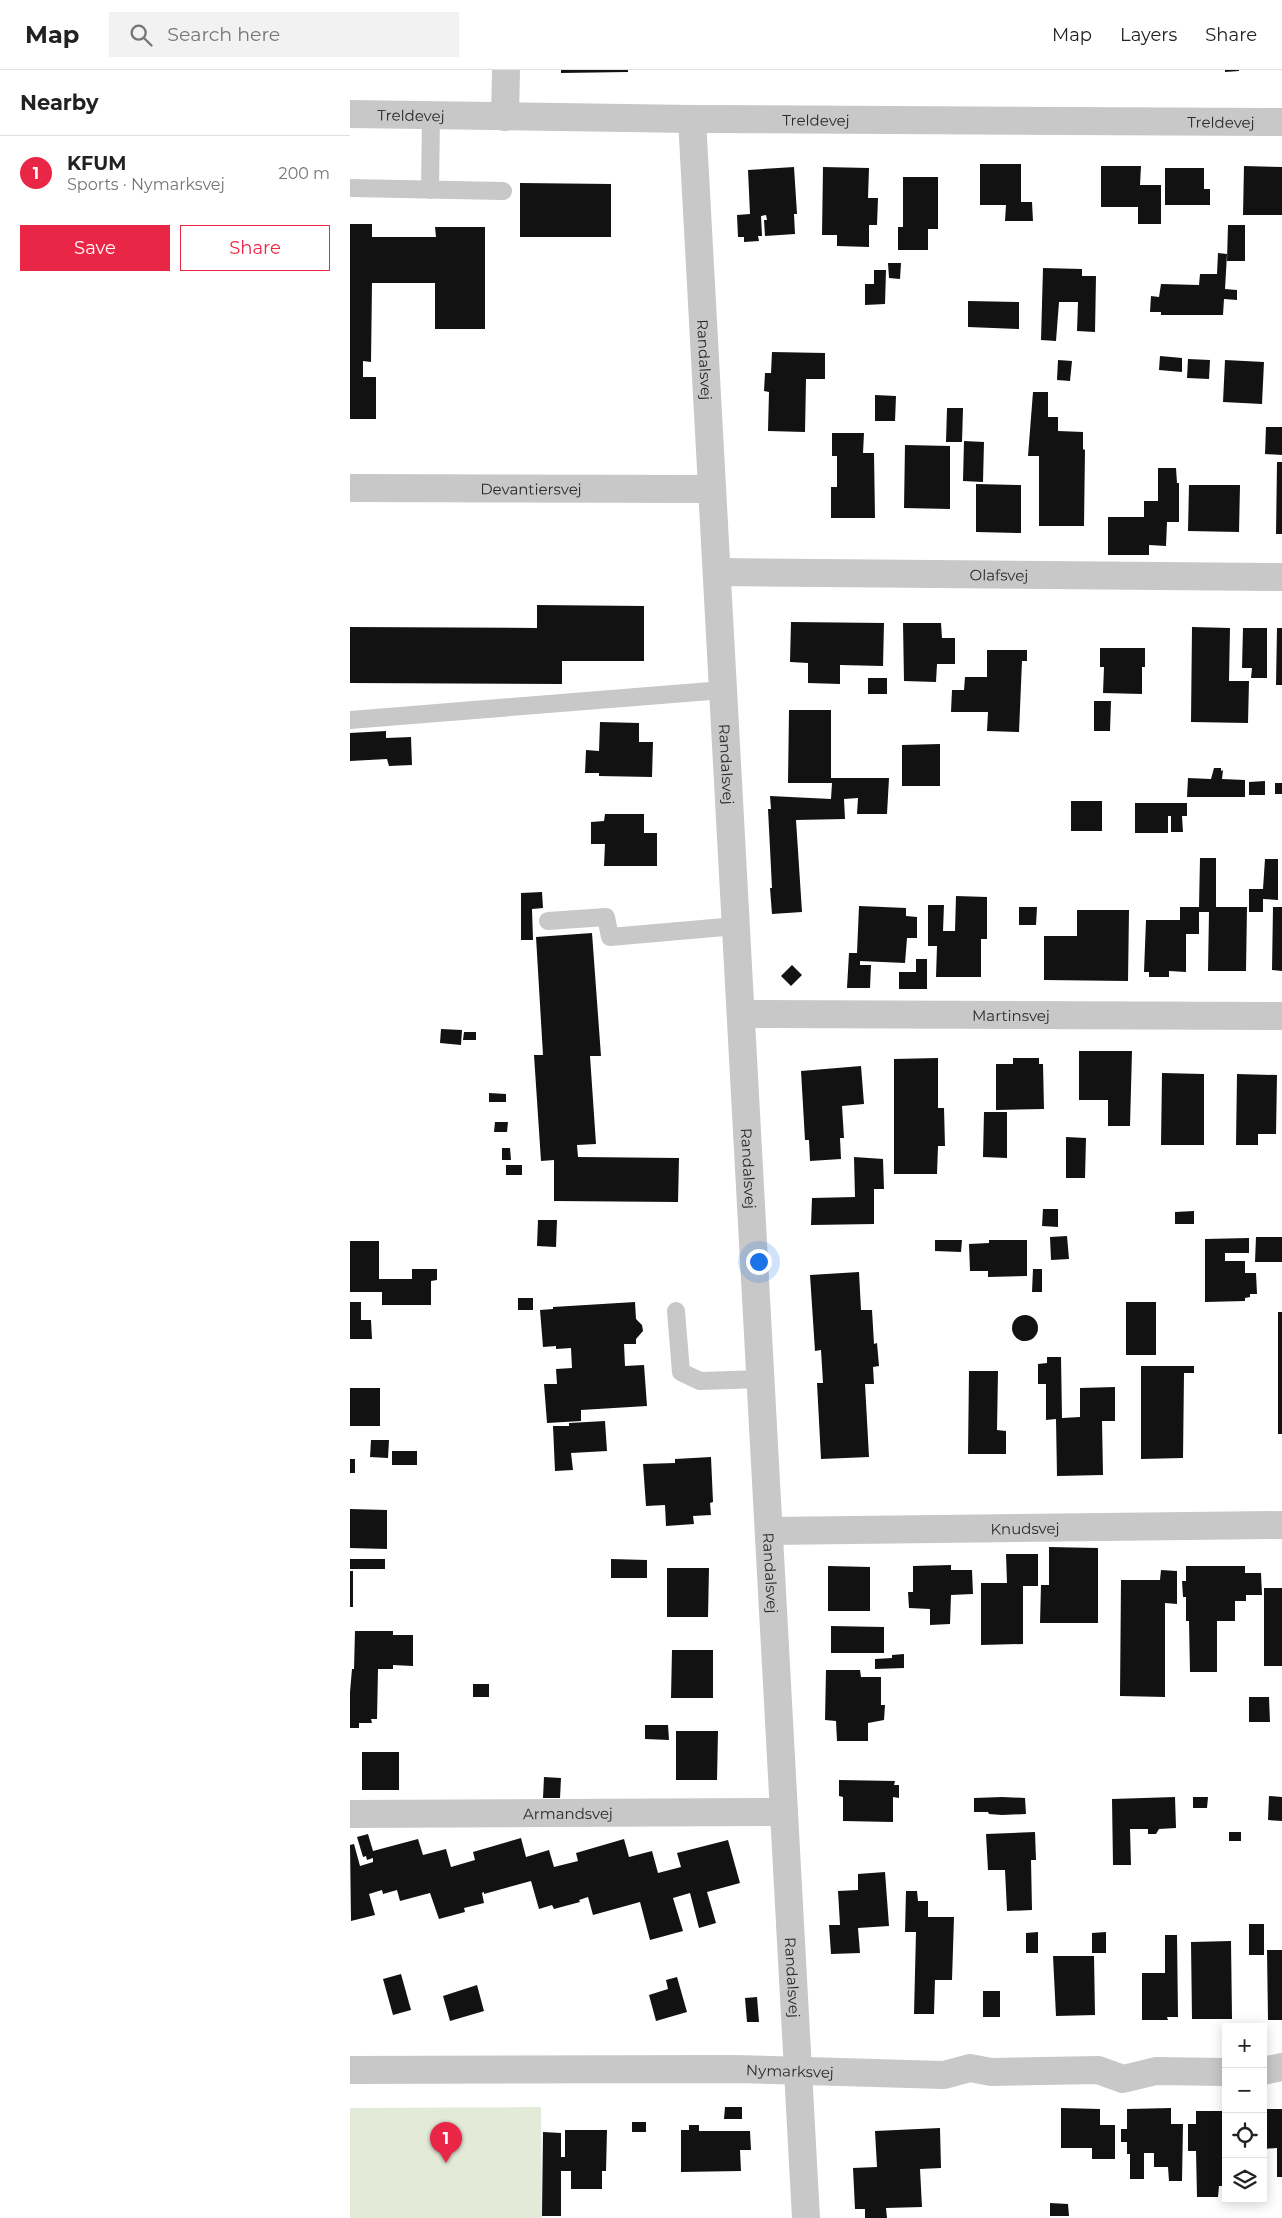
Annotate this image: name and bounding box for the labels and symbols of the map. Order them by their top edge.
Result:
street label: Treldevej [377,105,445,125]
street label: Treldevej [782,110,850,129]
street label: Treldevej [1187,112,1255,131]
street label: Randalsvej [693,319,717,401]
street label: Devantiersvej [480,479,582,498]
street label: Olafsvej [970,565,1028,584]
street label: Randalsvej [715,723,739,805]
street label: Martinsvej [972,1005,1050,1025]
street label: Randalsvej [737,1127,761,1209]
your location [746,1249,772,1275]
street label: Knudsvej [990,1518,1060,1538]
street label: Randalsvej [759,1532,783,1614]
street label: Armandsvej [523,1803,613,1823]
street label: Randalsvej [781,1936,805,2018]
street label: Nymarksvej [746,2060,834,2081]
pin: 1 [430,2122,462,2163]

